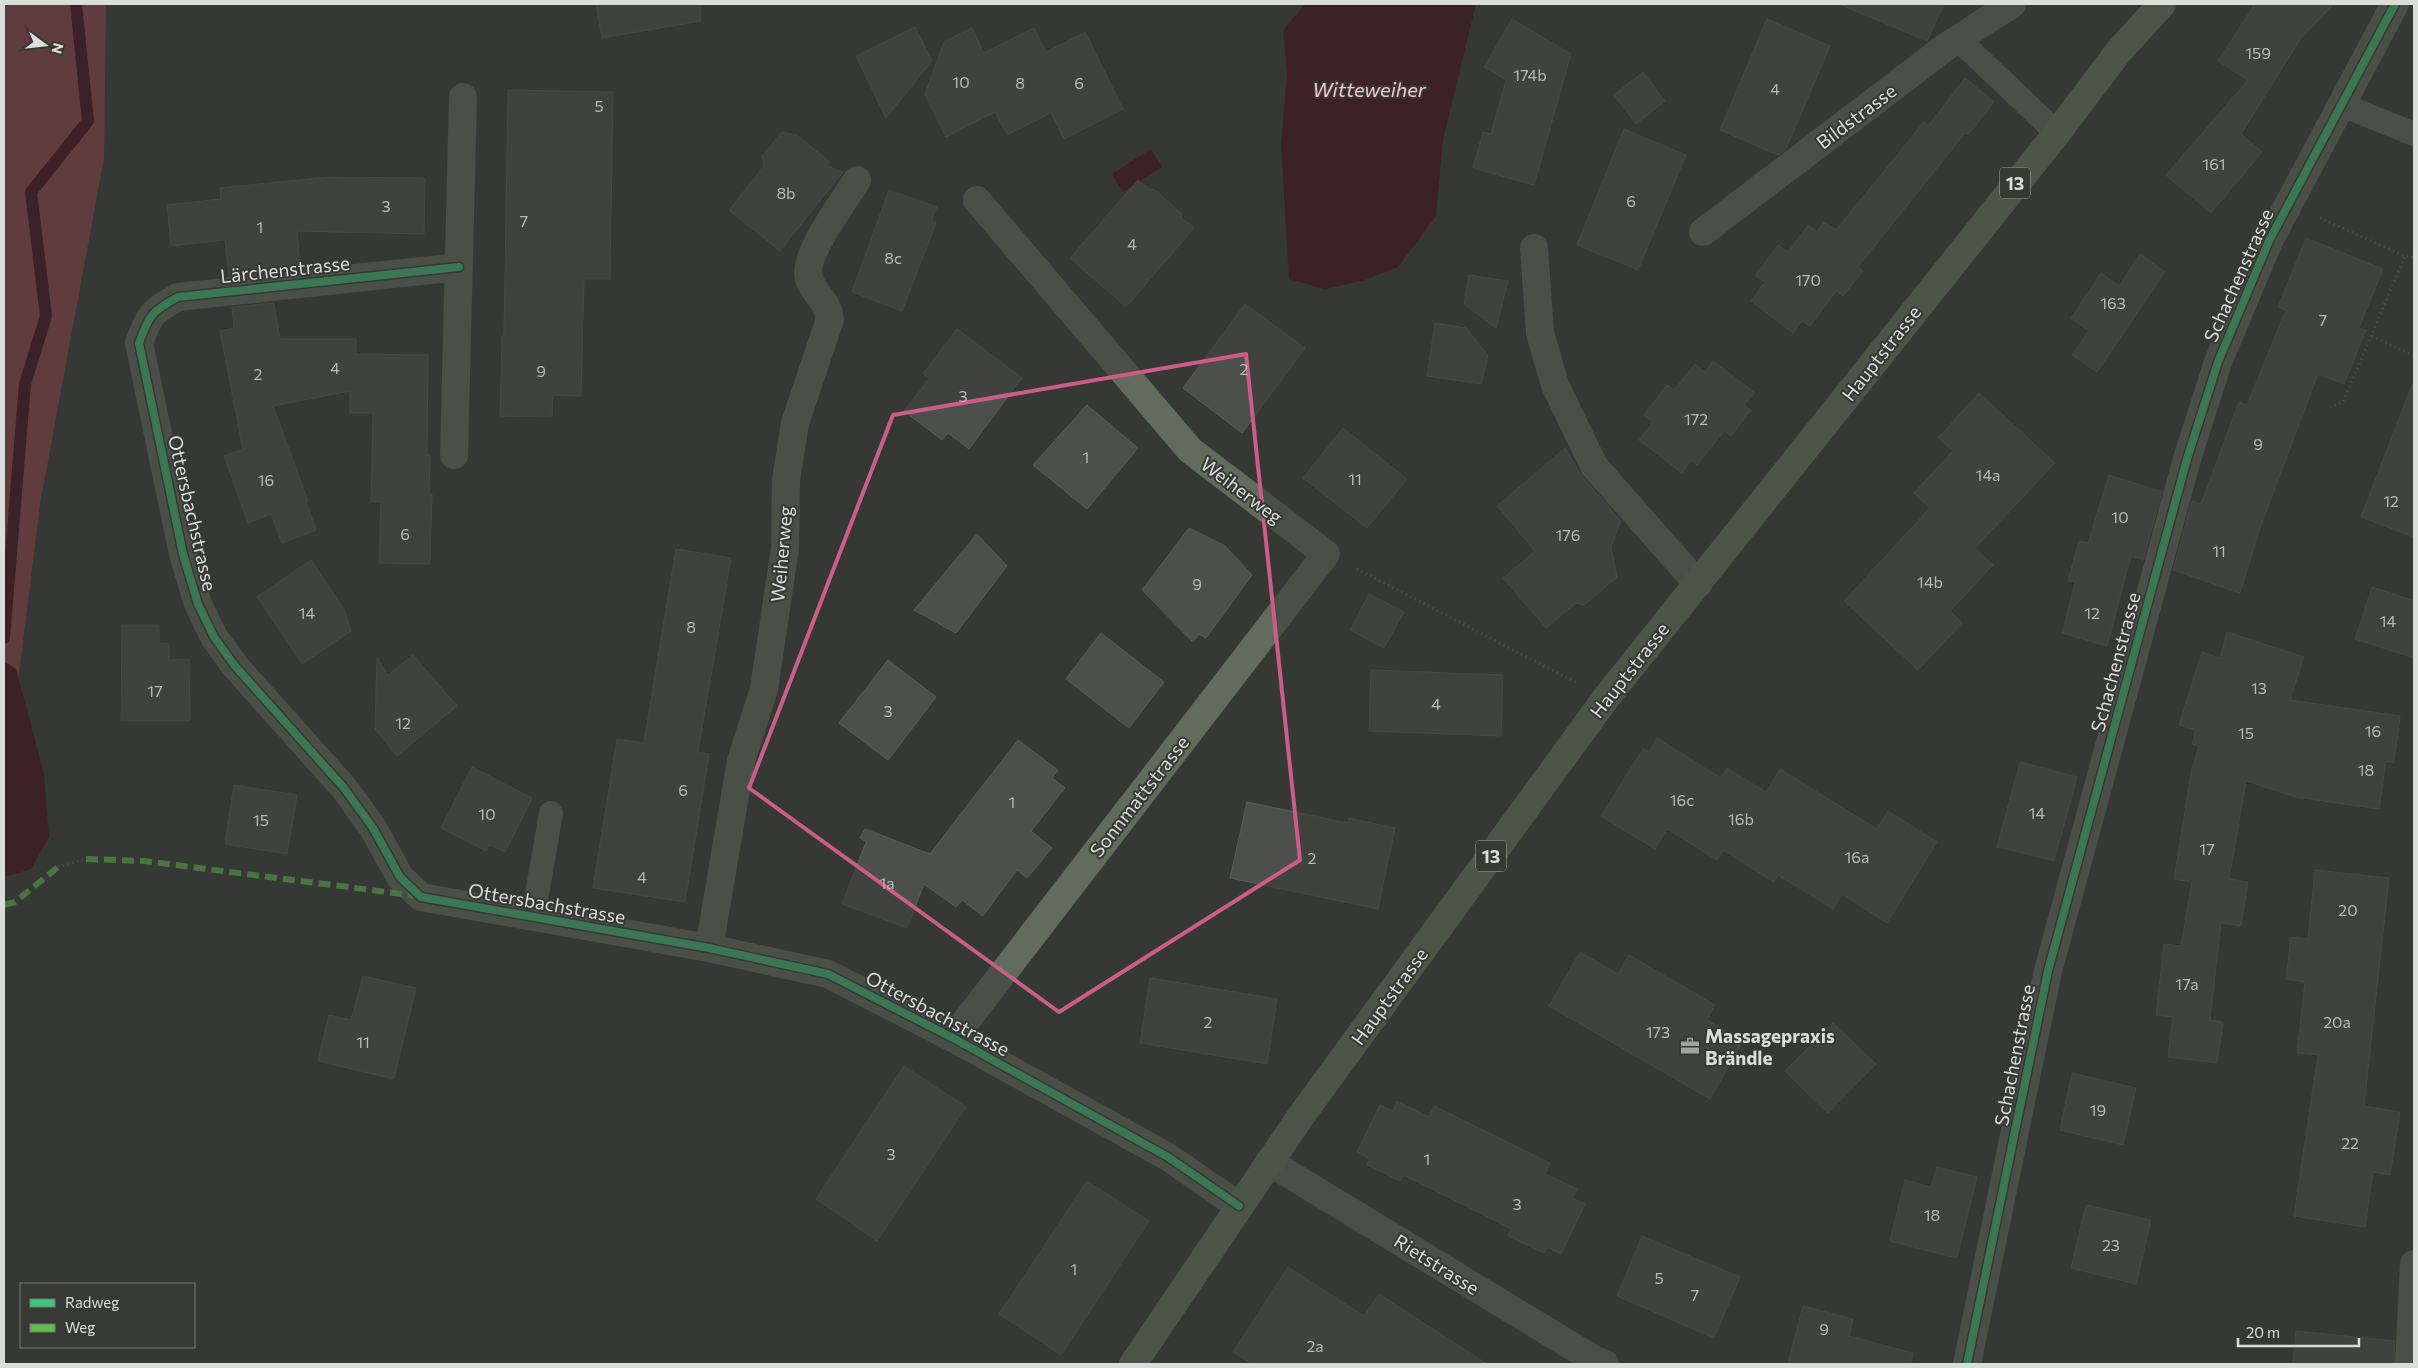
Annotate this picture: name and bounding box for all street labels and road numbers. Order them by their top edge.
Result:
street label: Bildstrasse [1812,79,1900,153]
road number: 13 [2000,168,2030,198]
street label: Schachenstrasse [2198,205,2278,345]
street label: Lärchenstrasse [219,251,351,287]
street label: Hauptstrasse [1837,301,1925,405]
street label: Ottersbachstrasse [164,433,222,593]
street label: Weiherweg [1196,452,1288,528]
street label: Weiherweg [765,505,797,603]
street label: Schachenstrasse [2085,590,2145,734]
street label: Hauptstrasse [1585,618,1673,722]
street label: Sonnmattstrasse [1085,731,1193,861]
road number: 13 [1476,840,1506,871]
street label: Ottersbachstrasse [467,878,627,928]
street label: Hauptstrasse [1346,943,1432,1049]
street label: Ottersbachstrasse [862,965,1014,1061]
street label: Schachenstrasse [1989,982,2039,1128]
street label: Rietstrasse [1390,1229,1484,1299]

